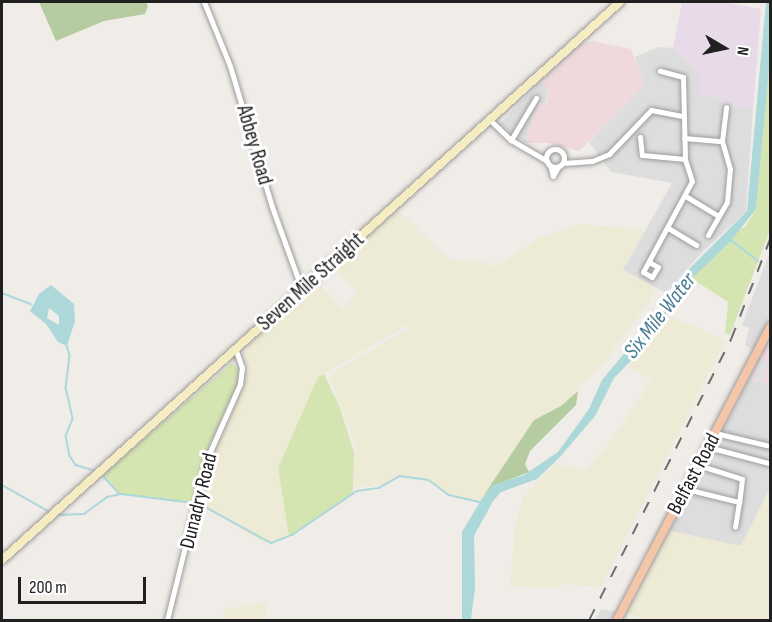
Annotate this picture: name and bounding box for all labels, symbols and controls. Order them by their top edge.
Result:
north arrow [694,18,754,78]
text: N [732,45,752,57]
street label: Abbey Road [231,102,277,188]
street label: Seven Mile Straight [252,227,370,337]
water label: Six Mile Water [618,268,702,364]
street label: Belfast Road [662,429,726,519]
street label: Dunadry Road [175,451,223,551]
scale bar [21,565,148,603]
text: 200 m [29,577,67,598]

